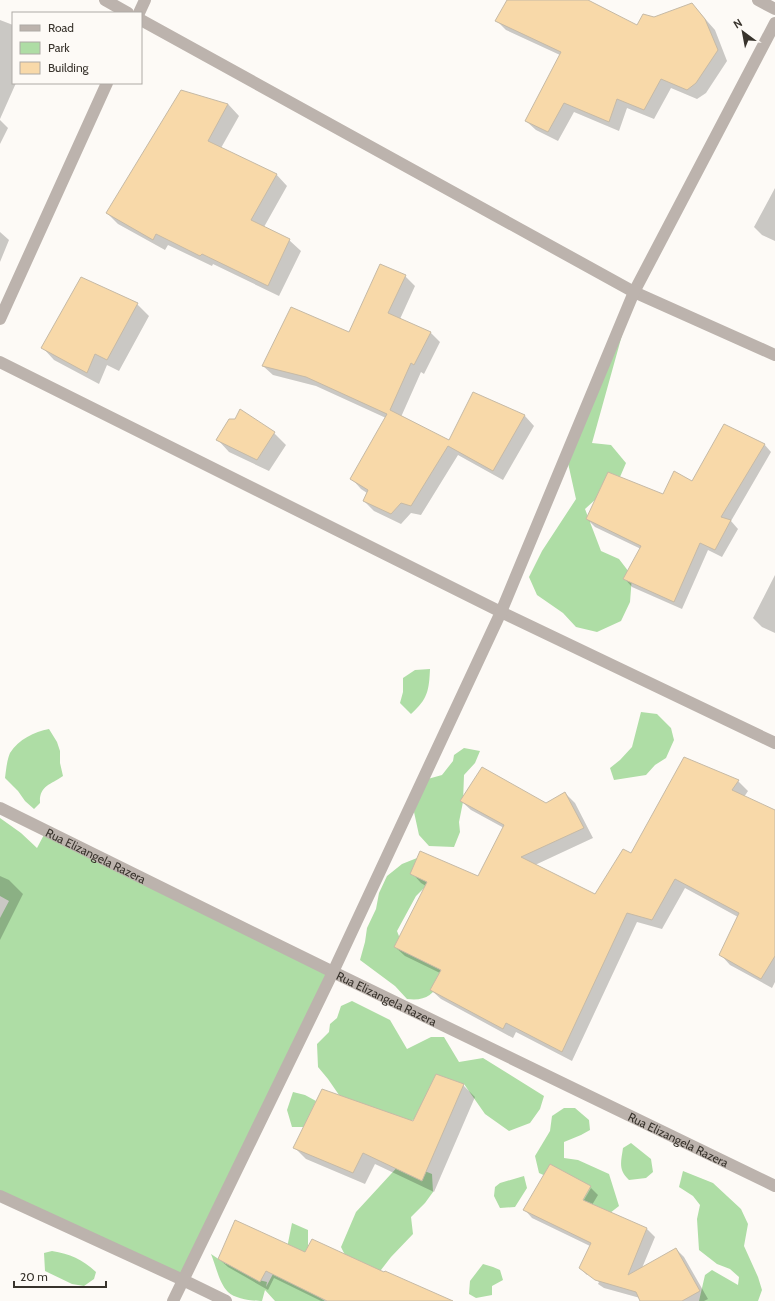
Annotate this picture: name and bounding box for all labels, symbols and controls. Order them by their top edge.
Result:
legend [12,12,142,84]
north arrow [723,12,763,52]
text: N [731,16,745,32]
text: Road [48,20,74,35]
text: Park [48,40,70,55]
text: Building [48,60,90,75]
street label: Rua Elizangela Razera [44,824,149,886]
street label: Rua Elizangela Razera [334,967,440,1029]
street label: Rua Elizangela Razera [626,1109,731,1170]
scale bar [14,1263,106,1289]
text: 20 m [20,1269,48,1284]

